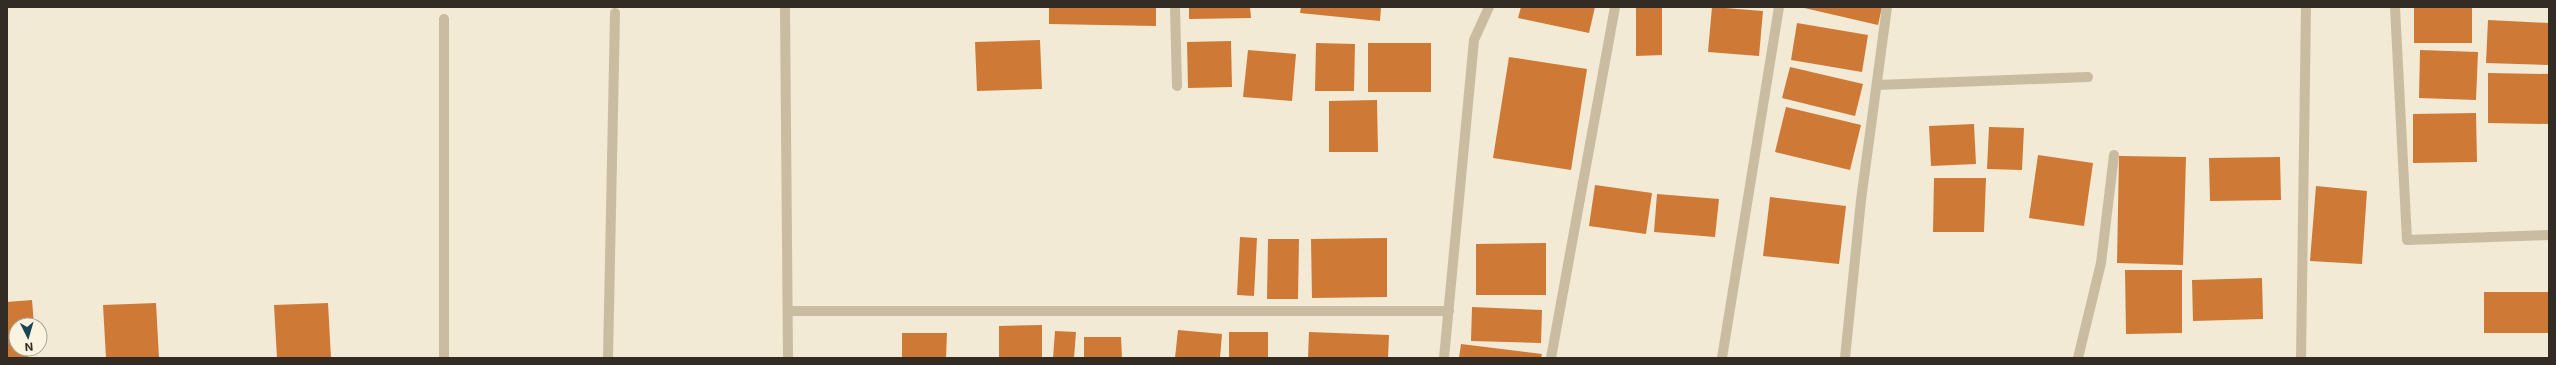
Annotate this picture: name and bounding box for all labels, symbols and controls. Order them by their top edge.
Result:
north arrow [8,317,48,357]
text: N [24,340,34,354]

